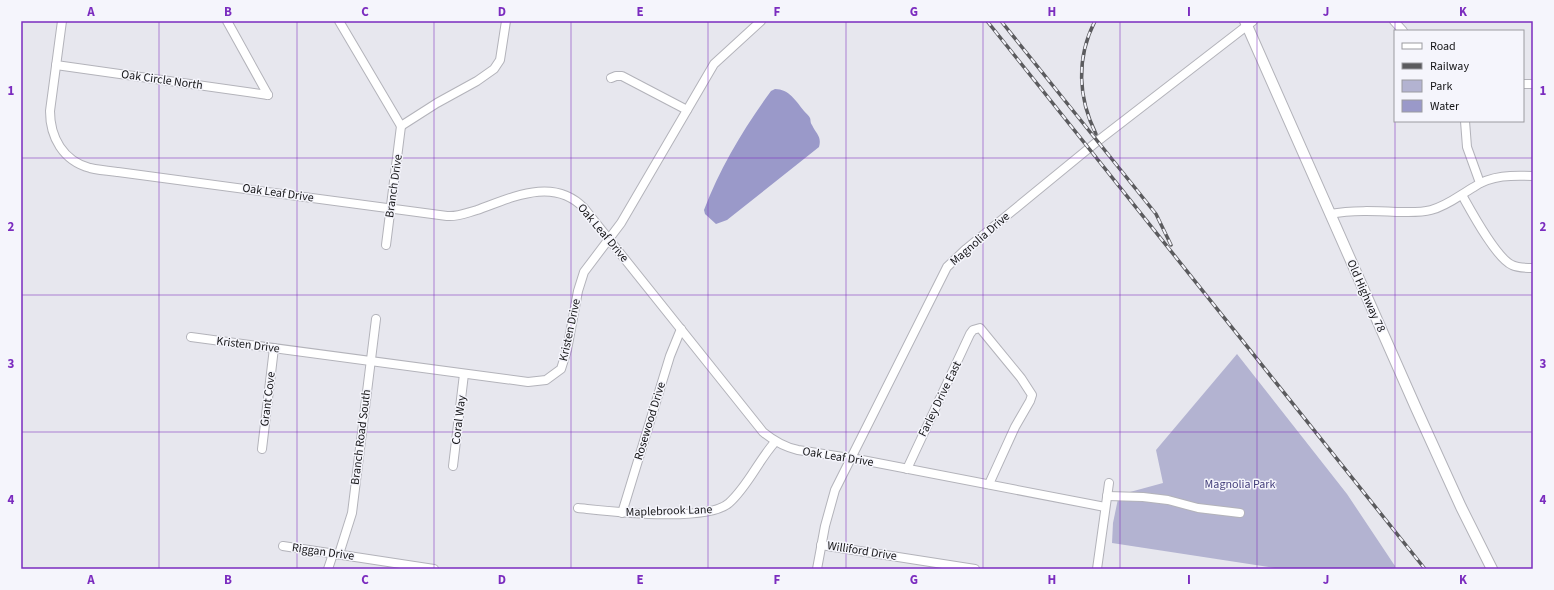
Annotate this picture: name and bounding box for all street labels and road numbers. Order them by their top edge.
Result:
street label: Oak Circle North [120,66,204,94]
street label: Branch Drive [381,153,407,219]
street label: Oak Leaf Drive [241,180,315,206]
street label: Oak Leaf Drive [573,200,633,266]
street label: Magnolia Drive [946,208,1014,270]
street label: Old Highway 78 [1342,257,1390,335]
street label: Kristen Drive [555,297,585,363]
street label: Kristen Drive [215,333,281,357]
street label: Farley Drive East [914,358,966,440]
street label: Grant Cove [256,371,280,427]
street label: Rosewood Drive [630,380,670,462]
street label: Branch Road South [347,388,375,486]
street label: Coral Way [448,394,471,446]
street label: Oak Leaf Drive [801,443,875,471]
street label: Maplebrook Lane [625,501,713,521]
street label: Williford Drive [826,537,898,565]
street label: Riggan Drive [291,539,355,565]

